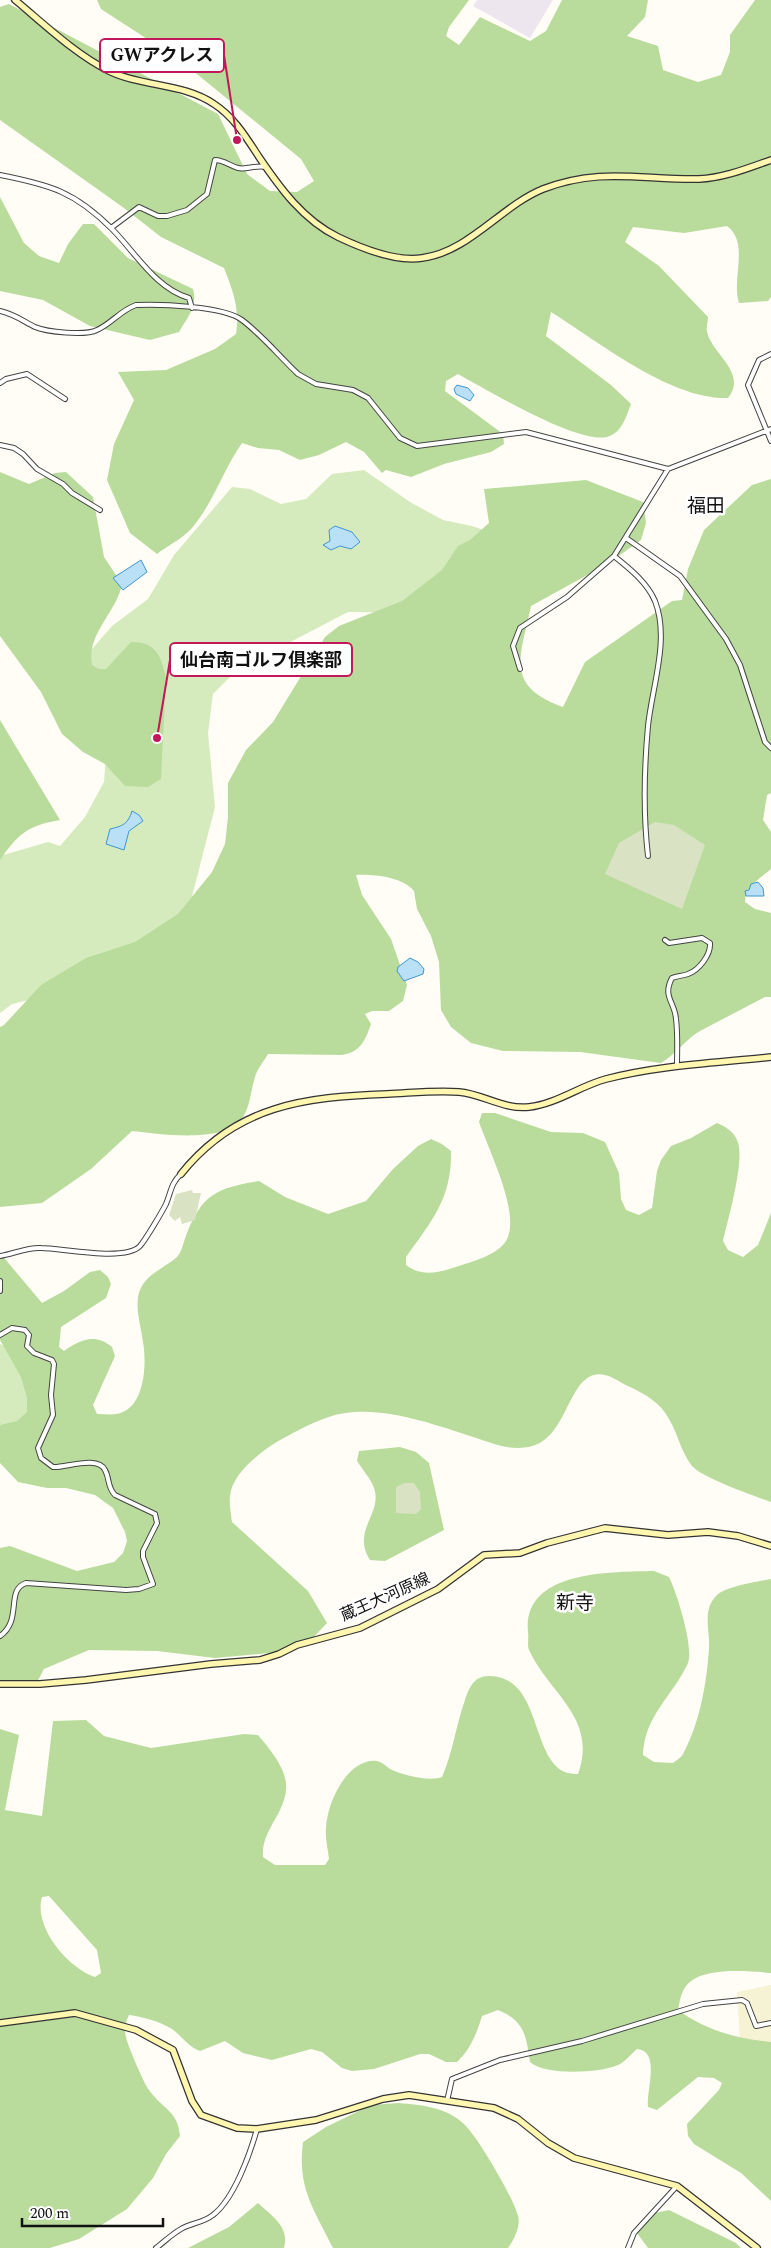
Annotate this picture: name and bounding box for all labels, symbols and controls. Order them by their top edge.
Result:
callout: GWアクレス [100,39,224,72]
text: GWアクレス [110,42,214,69]
district label: 福田 [687,492,725,521]
callout: 仙台南ゴルフ俱楽部 [170,643,352,676]
text: 仙台南ゴルフ俱楽部 [180,647,342,674]
street label: 蔵王大河原線 [336,1567,434,1627]
district label: 新寺 [556,1589,594,1618]
scale bar [22,2196,164,2228]
text: 200 m [30,2202,69,2225]

